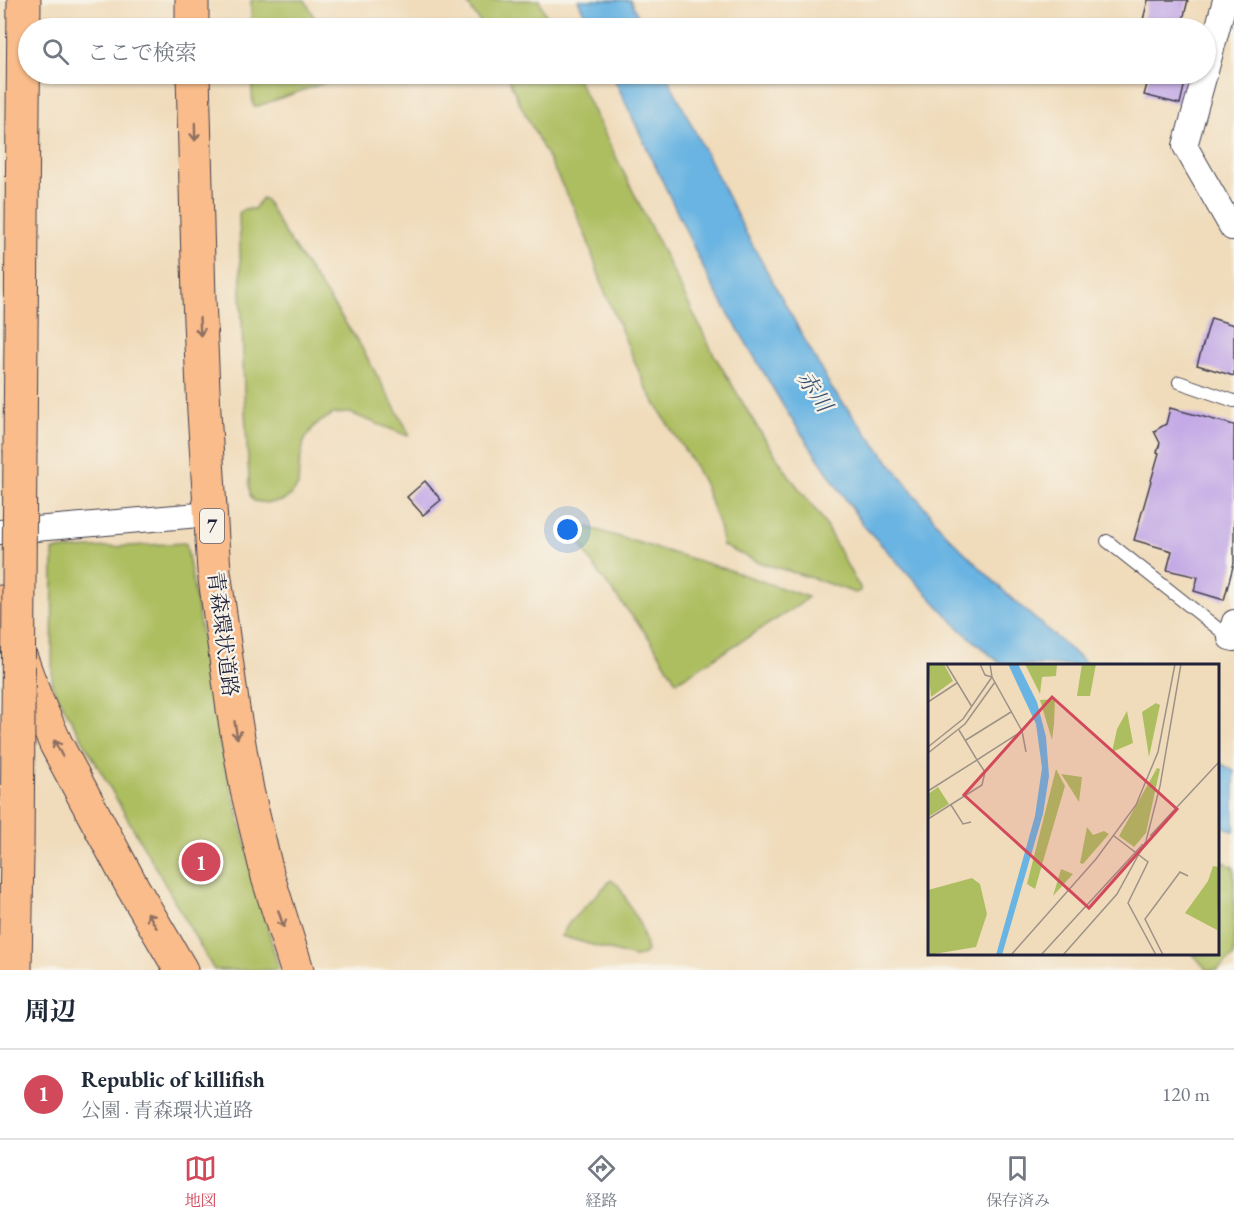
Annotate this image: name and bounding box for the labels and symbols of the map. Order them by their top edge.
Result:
one-way arrow [189,121,201,141]
one-way arrow [195,316,206,336]
water label: 赤川 [790,365,840,419]
road number: 7 [200,509,224,543]
your location [553,515,582,544]
street label: 青森環状道路 [202,570,245,698]
inset map [928,664,1219,955]
one-way arrow [231,720,242,739]
one-way arrow [52,740,64,758]
pin: 1 [182,840,220,884]
one-way arrow [277,909,288,928]
one-way arrow [145,911,157,928]

